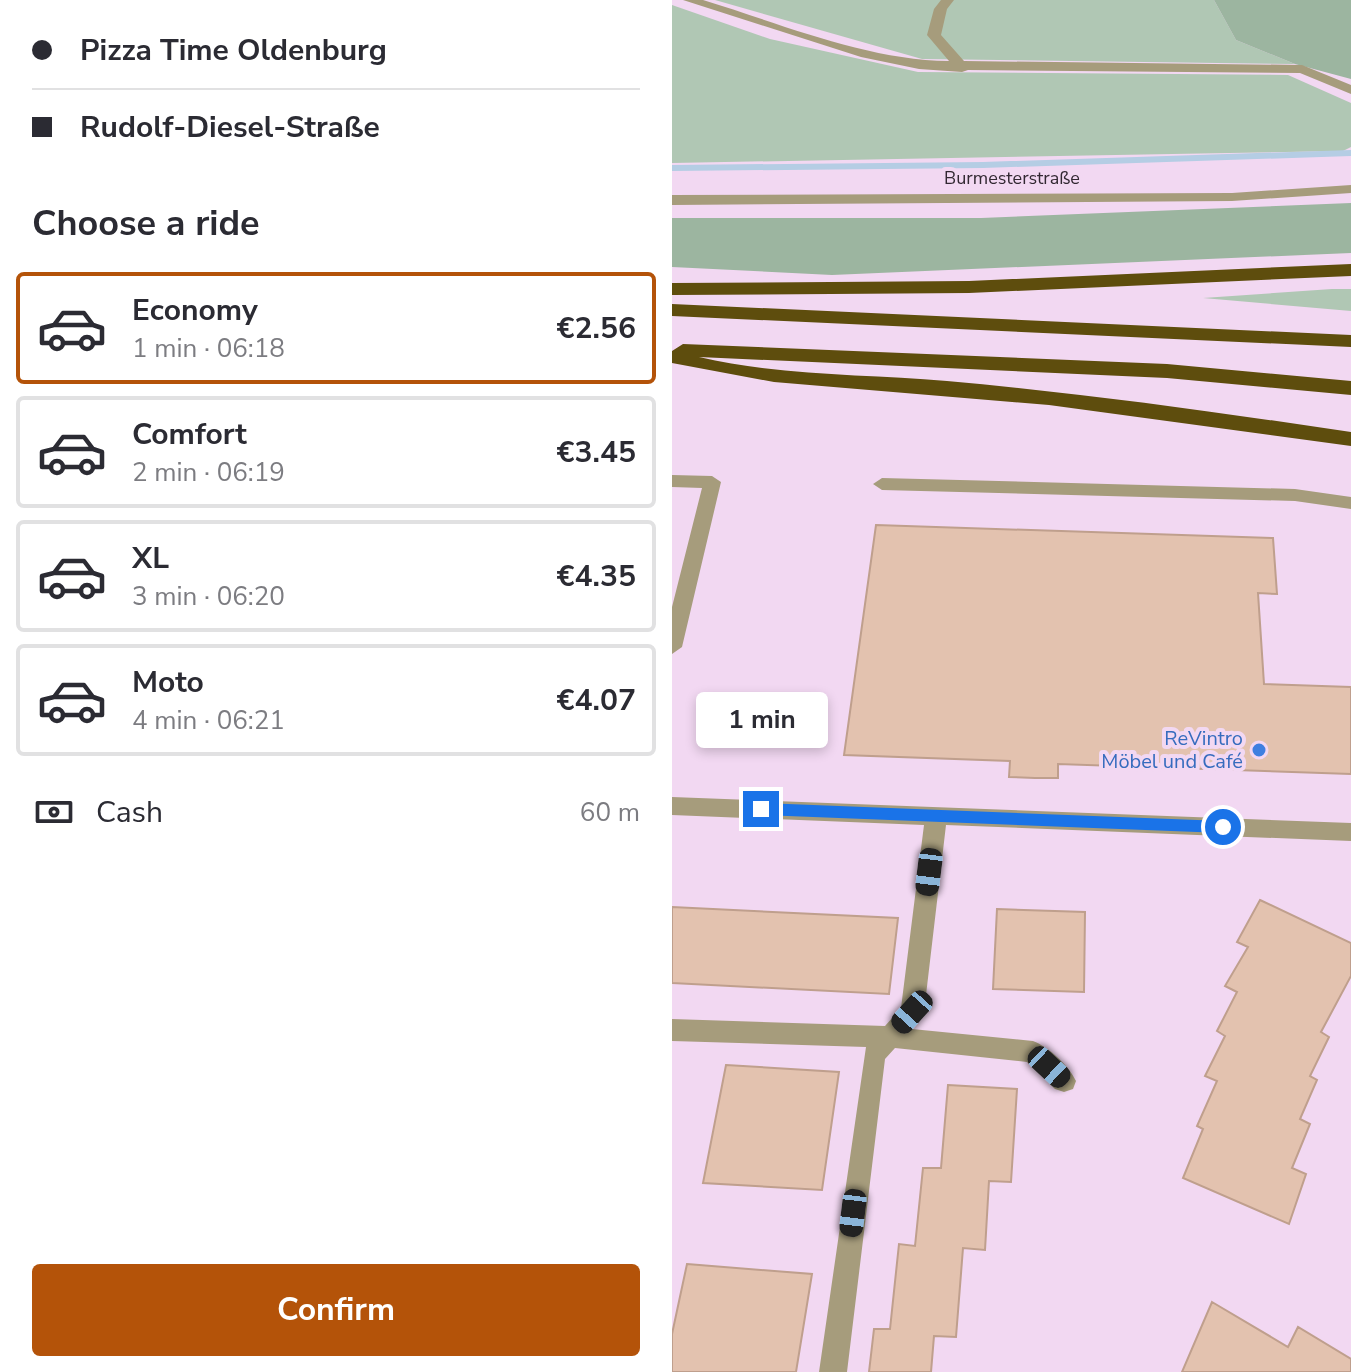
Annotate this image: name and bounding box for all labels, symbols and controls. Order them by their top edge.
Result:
text: Pizza Time Oldenburg [80,30,387,71]
text: Rudolf-Diesel-Straße [80,107,380,148]
street label: Burmesterstraße [944,166,1080,190]
text: Choose a ride [32,199,260,248]
text: Economy [132,290,258,331]
icon: car [36,292,108,364]
text: €2.56 [557,308,636,349]
text: 1 min · 06:18 [132,331,285,366]
text: Comfort [132,414,247,455]
icon: car [36,416,108,488]
text: €3.45 [557,432,636,473]
text: 2 min · 06:19 [132,455,285,490]
text: XL [132,538,169,579]
icon: car [36,540,108,612]
text: €4.35 [557,556,636,597]
text: 3 min · 06:20 [132,579,285,614]
text: Moto [132,662,204,703]
icon: car [36,664,108,736]
text: €4.07 [557,680,636,721]
callout: 1 min [695,693,827,749]
text: 1 min [728,702,796,737]
text: 4 min · 06:21 [132,703,285,738]
place label: ReVintro Möbel und Café [1101,725,1243,775]
marker: ReVintro Möbel und Café [1250,741,1268,759]
icon: cash [32,790,76,834]
route end [743,791,779,827]
text: Cash [96,792,163,833]
text: 60 m [580,795,640,830]
route start [1205,809,1241,845]
car [914,847,944,897]
car [887,986,937,1038]
car [1023,1042,1075,1092]
car [838,1188,868,1238]
button: Confirm [32,1264,640,1356]

